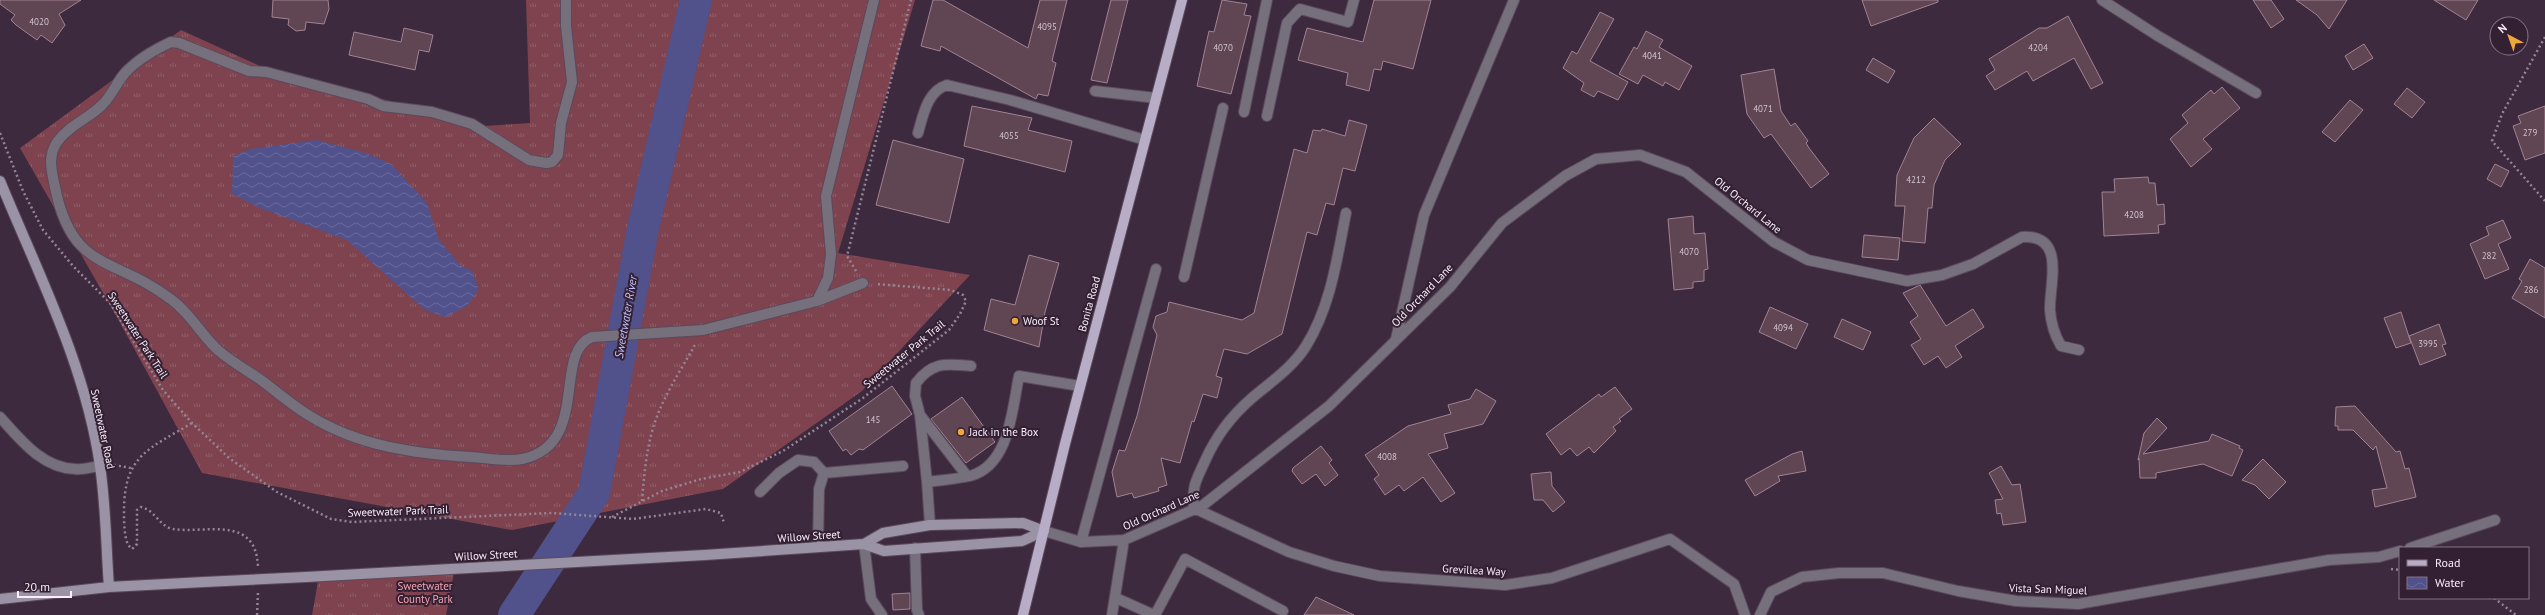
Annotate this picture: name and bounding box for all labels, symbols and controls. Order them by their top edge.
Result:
house number: 4020 [29,16,49,27]
north arrow [2489,16,2529,56]
house number: 4095 [1037,21,1057,32]
text: N [2495,21,2510,36]
house number: 4070 [1213,42,1233,53]
house number: 4204 [2028,42,2048,53]
house number: 4041 [1642,50,1662,61]
house number: 4071 [1753,103,1773,114]
house number: 279 [2523,127,2537,138]
house number: 4055 [999,130,1019,141]
street label: Old Orchard Lane [1712,174,1785,237]
house number: 4212 [1906,174,1926,185]
house number: 4208 [2124,209,2144,220]
house number: 4070 [1679,246,1699,257]
house number: 282 [2482,250,2496,261]
street label: Old Orchard Lane [1388,260,1456,330]
water label: Sweetwater River [611,273,640,360]
street label: Bonita Road [1075,275,1103,333]
house number: 286 [2524,284,2538,295]
street label: Sweetwater Park Trail [105,289,172,382]
place label: Woof St [1023,314,1060,328]
street label: Sweetwater Park Trail [860,316,948,391]
marker: Woof St [1010,316,1020,326]
house number: 4094 [1773,322,1793,333]
house number: 3995 [2418,338,2438,349]
street label: Sweetwater Road [88,388,118,470]
house number: 145 [866,414,880,425]
place label: Jack in the Box [968,425,1039,439]
marker: Jack in the Box [956,427,966,437]
house number: 4008 [1377,451,1397,462]
street label: Old Orchard Lane [1121,487,1202,533]
street label: Sweetwater Park Trail [347,502,449,520]
street label: Willow Street [777,527,841,545]
street label: Willow Street [454,546,518,564]
legend [2399,547,2529,599]
text: Road [2435,555,2460,570]
street label: Grevillea Way [1442,561,1507,579]
scale bar [18,573,71,599]
text: Water [2435,575,2465,590]
text: 20 m [24,579,50,594]
park label: Sweetwater County Park [397,579,453,606]
street label: Vista San Miguel [2008,581,2088,597]

